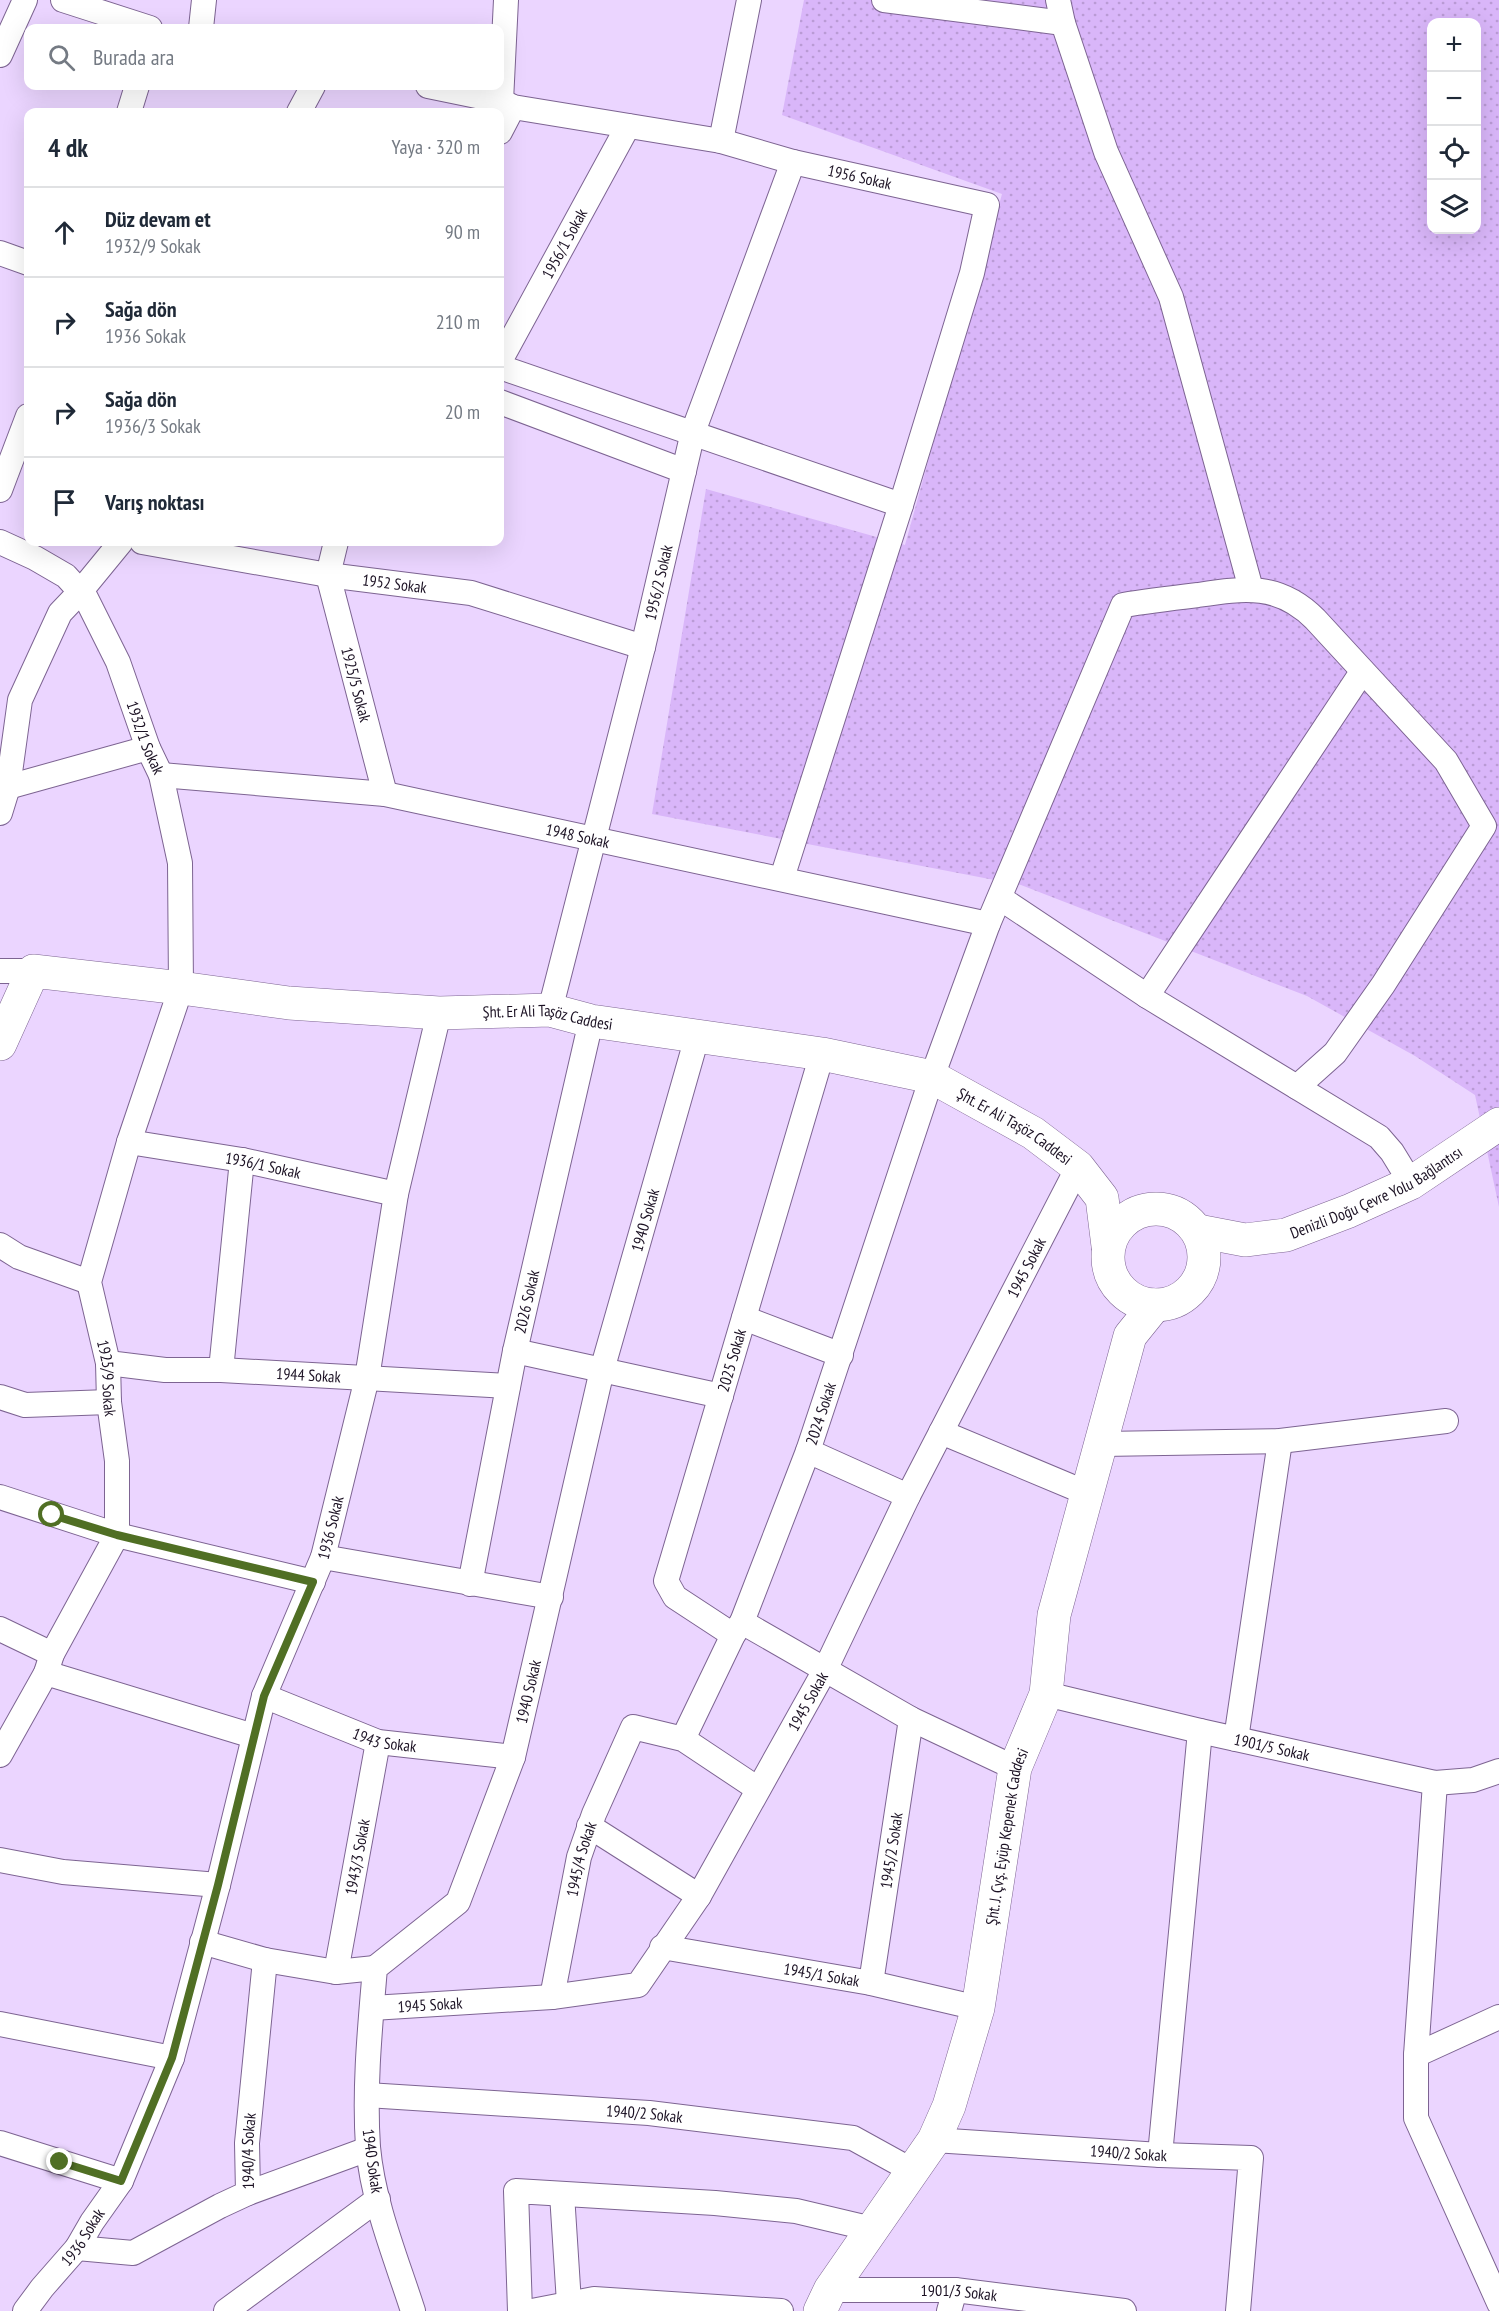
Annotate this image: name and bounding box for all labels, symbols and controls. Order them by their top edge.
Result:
map controls [1427,18,1481,234]
button: + [1427,18,1481,72]
search box [24,24,504,90]
icon: search [45,41,78,74]
text: Burada ara [93,43,174,71]
button: − [1427,72,1481,126]
button: locate [1427,126,1481,180]
text: 4 dk [48,131,88,164]
text: Yaya · 320 m [392,134,480,160]
street label: 1956 Sokak [826,160,894,194]
button: layers [1427,180,1481,234]
street label: 1956/1 Sokak [537,204,592,282]
text: Düz devam et [105,205,211,233]
icon: ahead [48,216,81,249]
text: 90 m [445,219,480,245]
text: 1932/9 Sokak [105,233,201,259]
text: Sağa dön [105,295,177,323]
icon: right [48,306,81,339]
text: 210 m [436,309,480,335]
text: 1936 Sokak [105,323,186,349]
text: Sağa dön [105,385,177,413]
icon: right [48,396,81,429]
text: 20 m [445,399,480,425]
text: 1936/3 Sokak [105,413,201,439]
icon: arrive [48,486,81,519]
text: Varış noktası [105,488,205,516]
street label: 1956/2 Sokak [640,542,677,622]
street label: 1952 Sokak [361,569,429,597]
street label: 1925/5 Sokak [337,645,376,725]
street label: 1932/1 Sokak [122,698,169,778]
street label: 1948 Sokak [544,819,612,852]
street label: Şht. Er Ali Taşöz Caddesi [482,1000,614,1034]
street label: Şht. Er Ali Taşöz Caddesi [954,1083,1076,1169]
street label: Denizli Doğu Çevre Yolu Bağlantısı [1287,1142,1466,1243]
street label: 1936/1 Sokak [224,1147,303,1183]
street label: 1940 Sokak [626,1185,664,1254]
street label: 1945 Sokak [1002,1233,1050,1301]
street label: 2026 Sokak [509,1267,544,1335]
street label: 2025 Sokak [713,1325,750,1394]
street label: 1925/9 Sokak [93,1338,121,1418]
street label: 1944 Sokak [276,1363,342,1387]
street label: 2024 Sokak [801,1379,840,1447]
street label: 1936 Sokak [313,1493,348,1561]
route start [38,1501,64,1527]
street label: 1940 Sokak [511,1657,545,1725]
street label: 1945 Sokak [783,1667,832,1734]
street label: 1943 Sokak [350,1723,418,1756]
street label: 1901/5 Sokak [1232,1729,1312,1765]
street label: Şht. J. Çvş. Eyüp Kepenek Caddesi [981,1745,1032,1926]
street label: 1945/2 Sokak [875,1810,907,1890]
street label: 1943/3 Sokak [340,1817,374,1896]
street label: 1945/4 Sokak [562,1818,601,1898]
street label: 1945/1 Sokak [782,1958,862,1991]
street label: 1945 Sokak [397,1992,464,2016]
street label: 1940/2 Sokak [605,2100,685,2127]
street label: 1940/4 Sokak [237,2111,260,2190]
street label: 1940 Sokak [359,2128,388,2195]
street label: 1940/2 Sokak [1090,2140,1168,2165]
route end [46,2148,72,2174]
street label: 1936 Sokak [56,2204,109,2270]
street label: 1901/3 Sokak [921,2280,999,2305]

